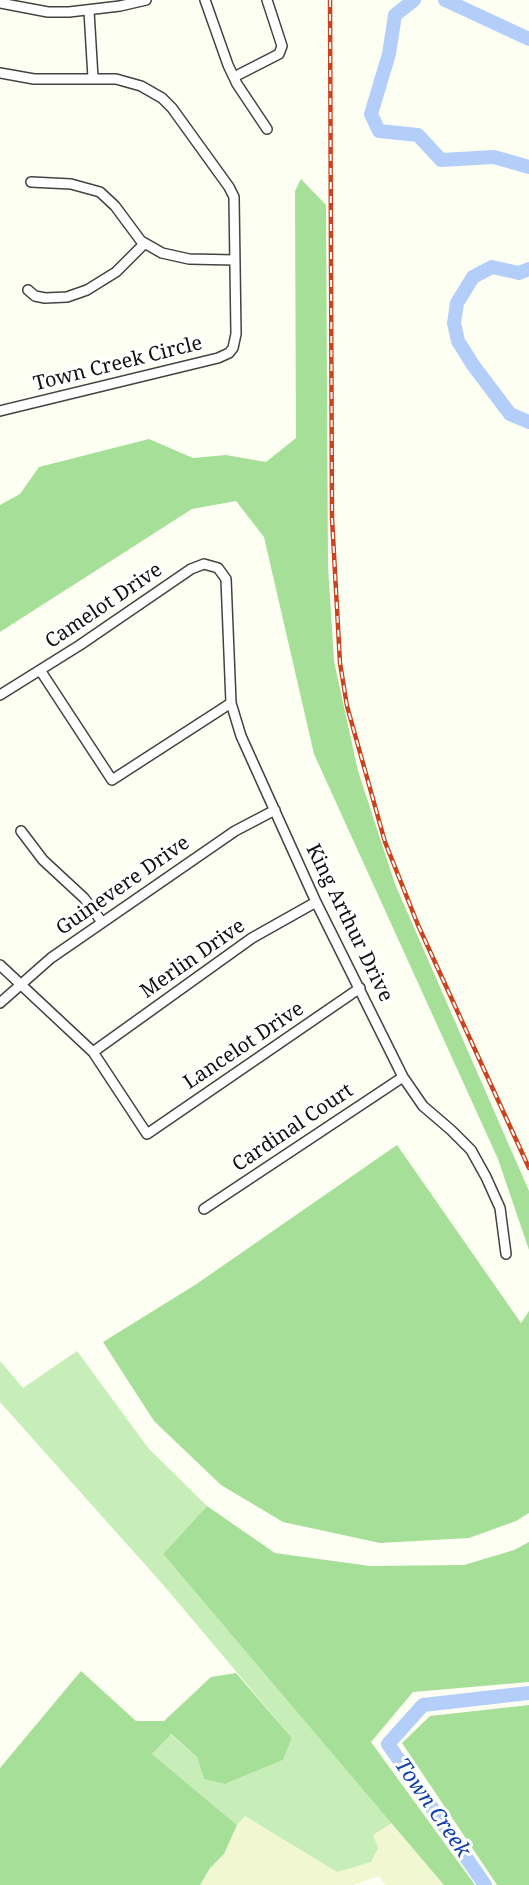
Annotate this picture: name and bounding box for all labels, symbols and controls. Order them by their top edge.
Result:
street label: Town Creek Circle [31,331,205,397]
street label: Camelot Drive [41,558,167,654]
street label: Guinevere Drive [52,831,194,941]
street label: King Arthur Drive [300,840,398,1006]
street label: Merlin Drive [136,914,250,1004]
street label: Lancelot Drive [179,997,309,1095]
street label: Cardinal Court [228,1079,358,1177]
water label: Town Creek [389,1754,475,1862]

